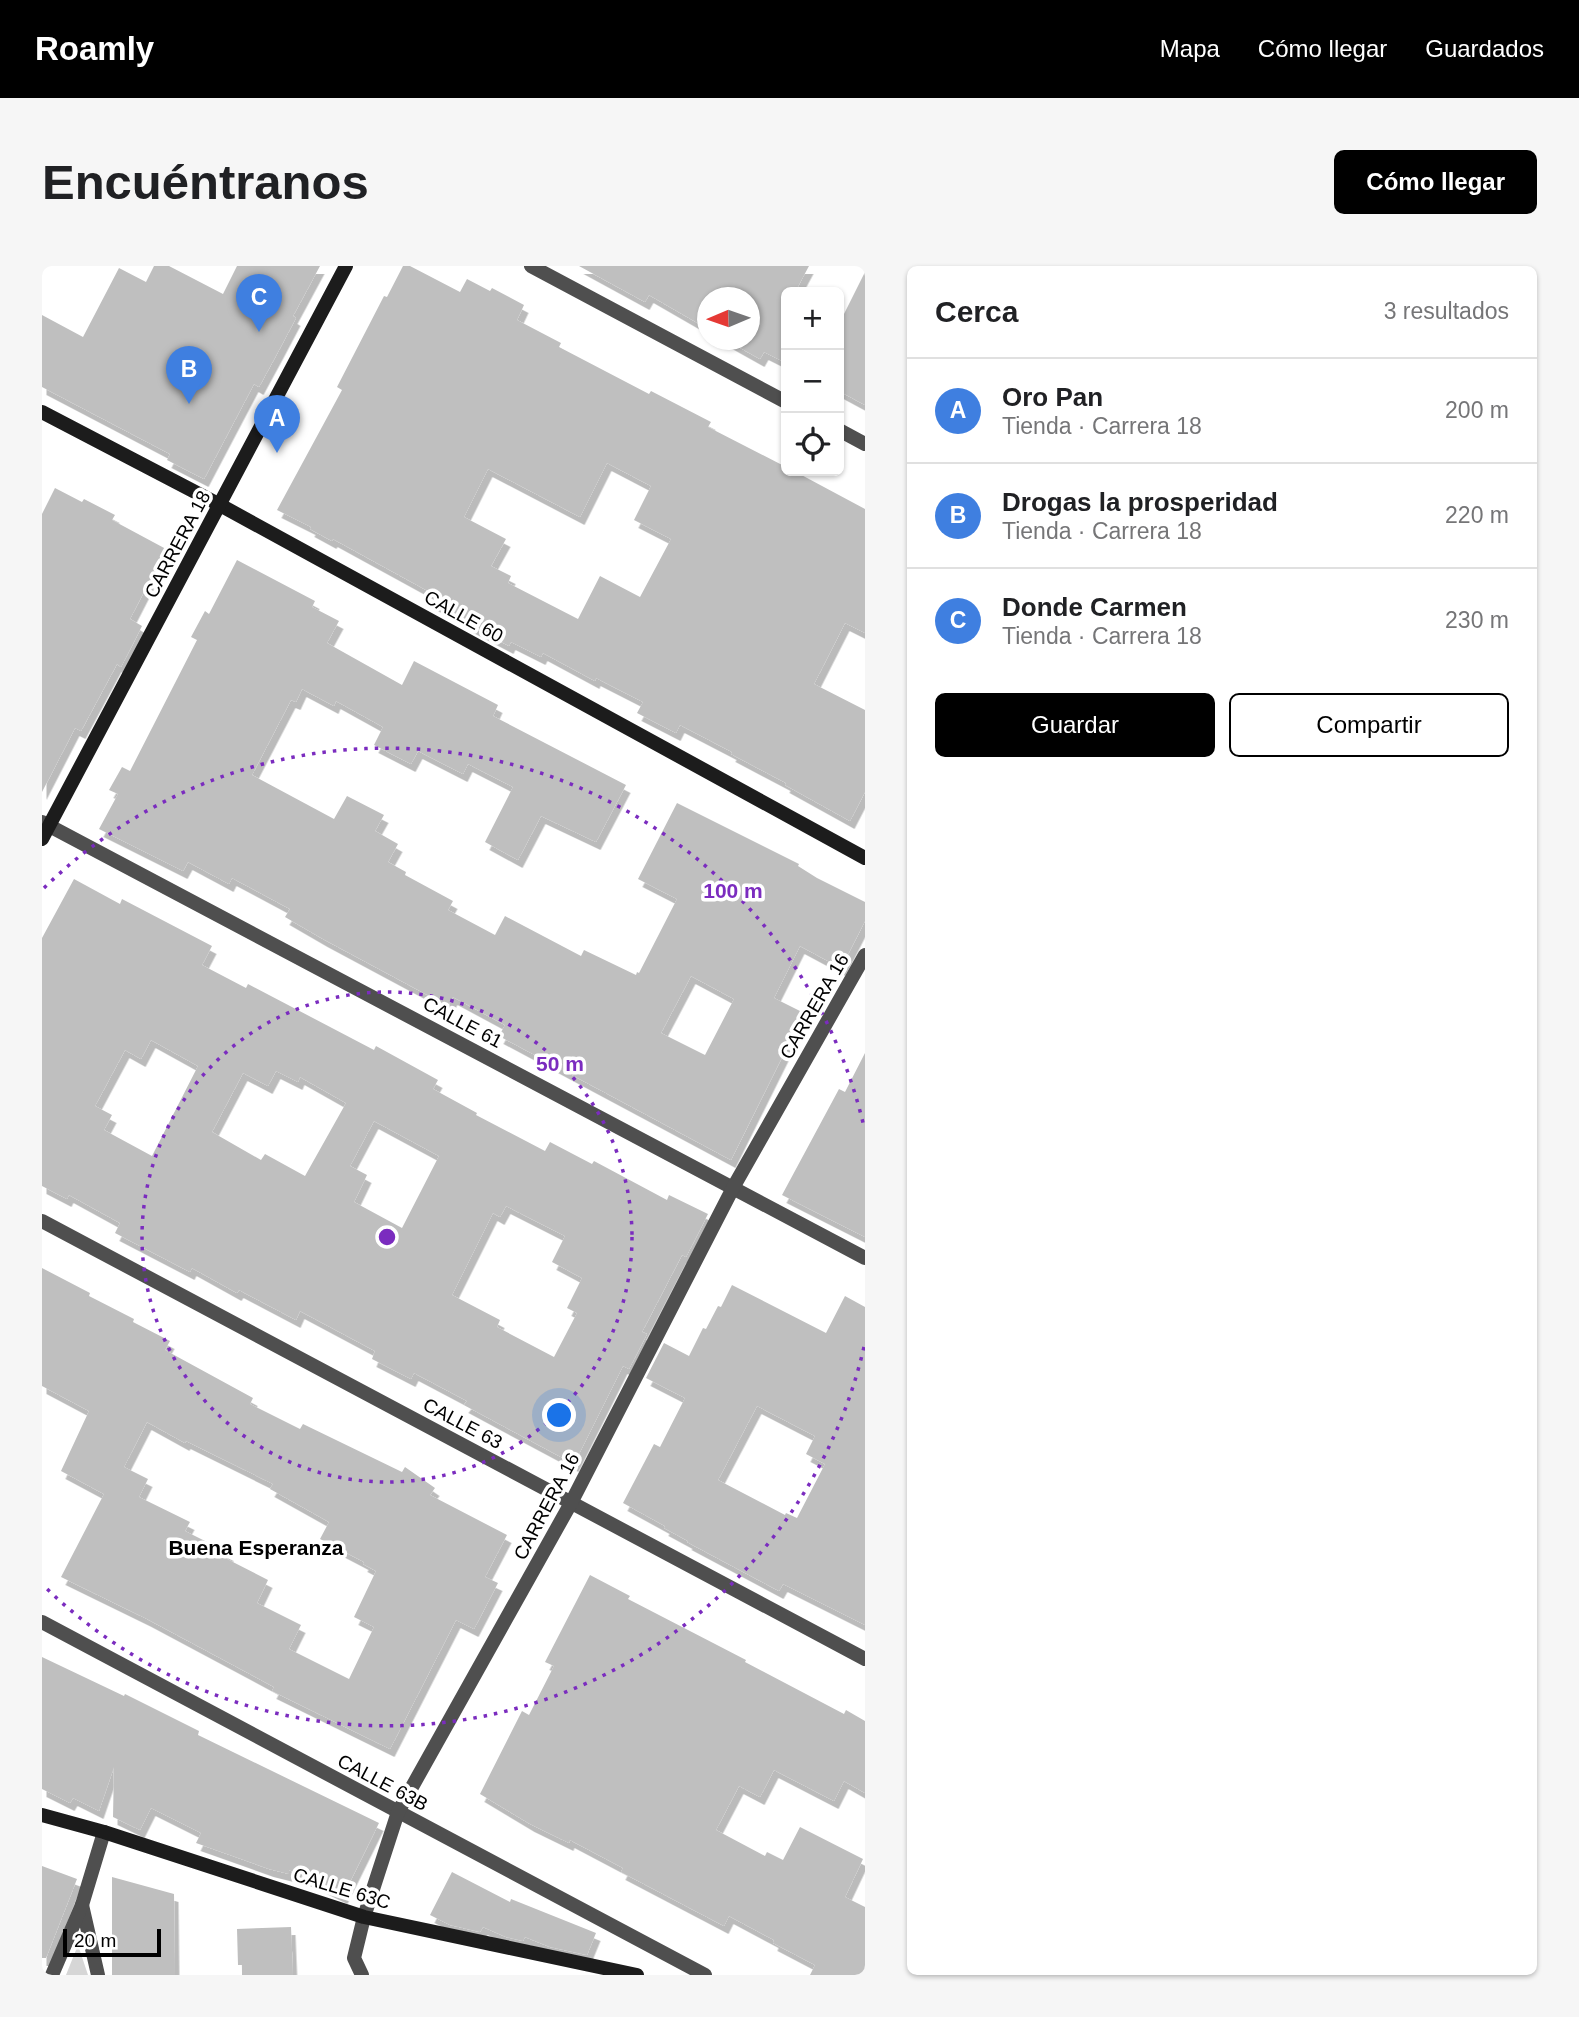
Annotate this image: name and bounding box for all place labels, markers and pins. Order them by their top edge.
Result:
pin: C [236,274,282,332]
pin: B [166,346,212,404]
pin: A [254,395,300,453]
centre of rings [375,1225,399,1249]

